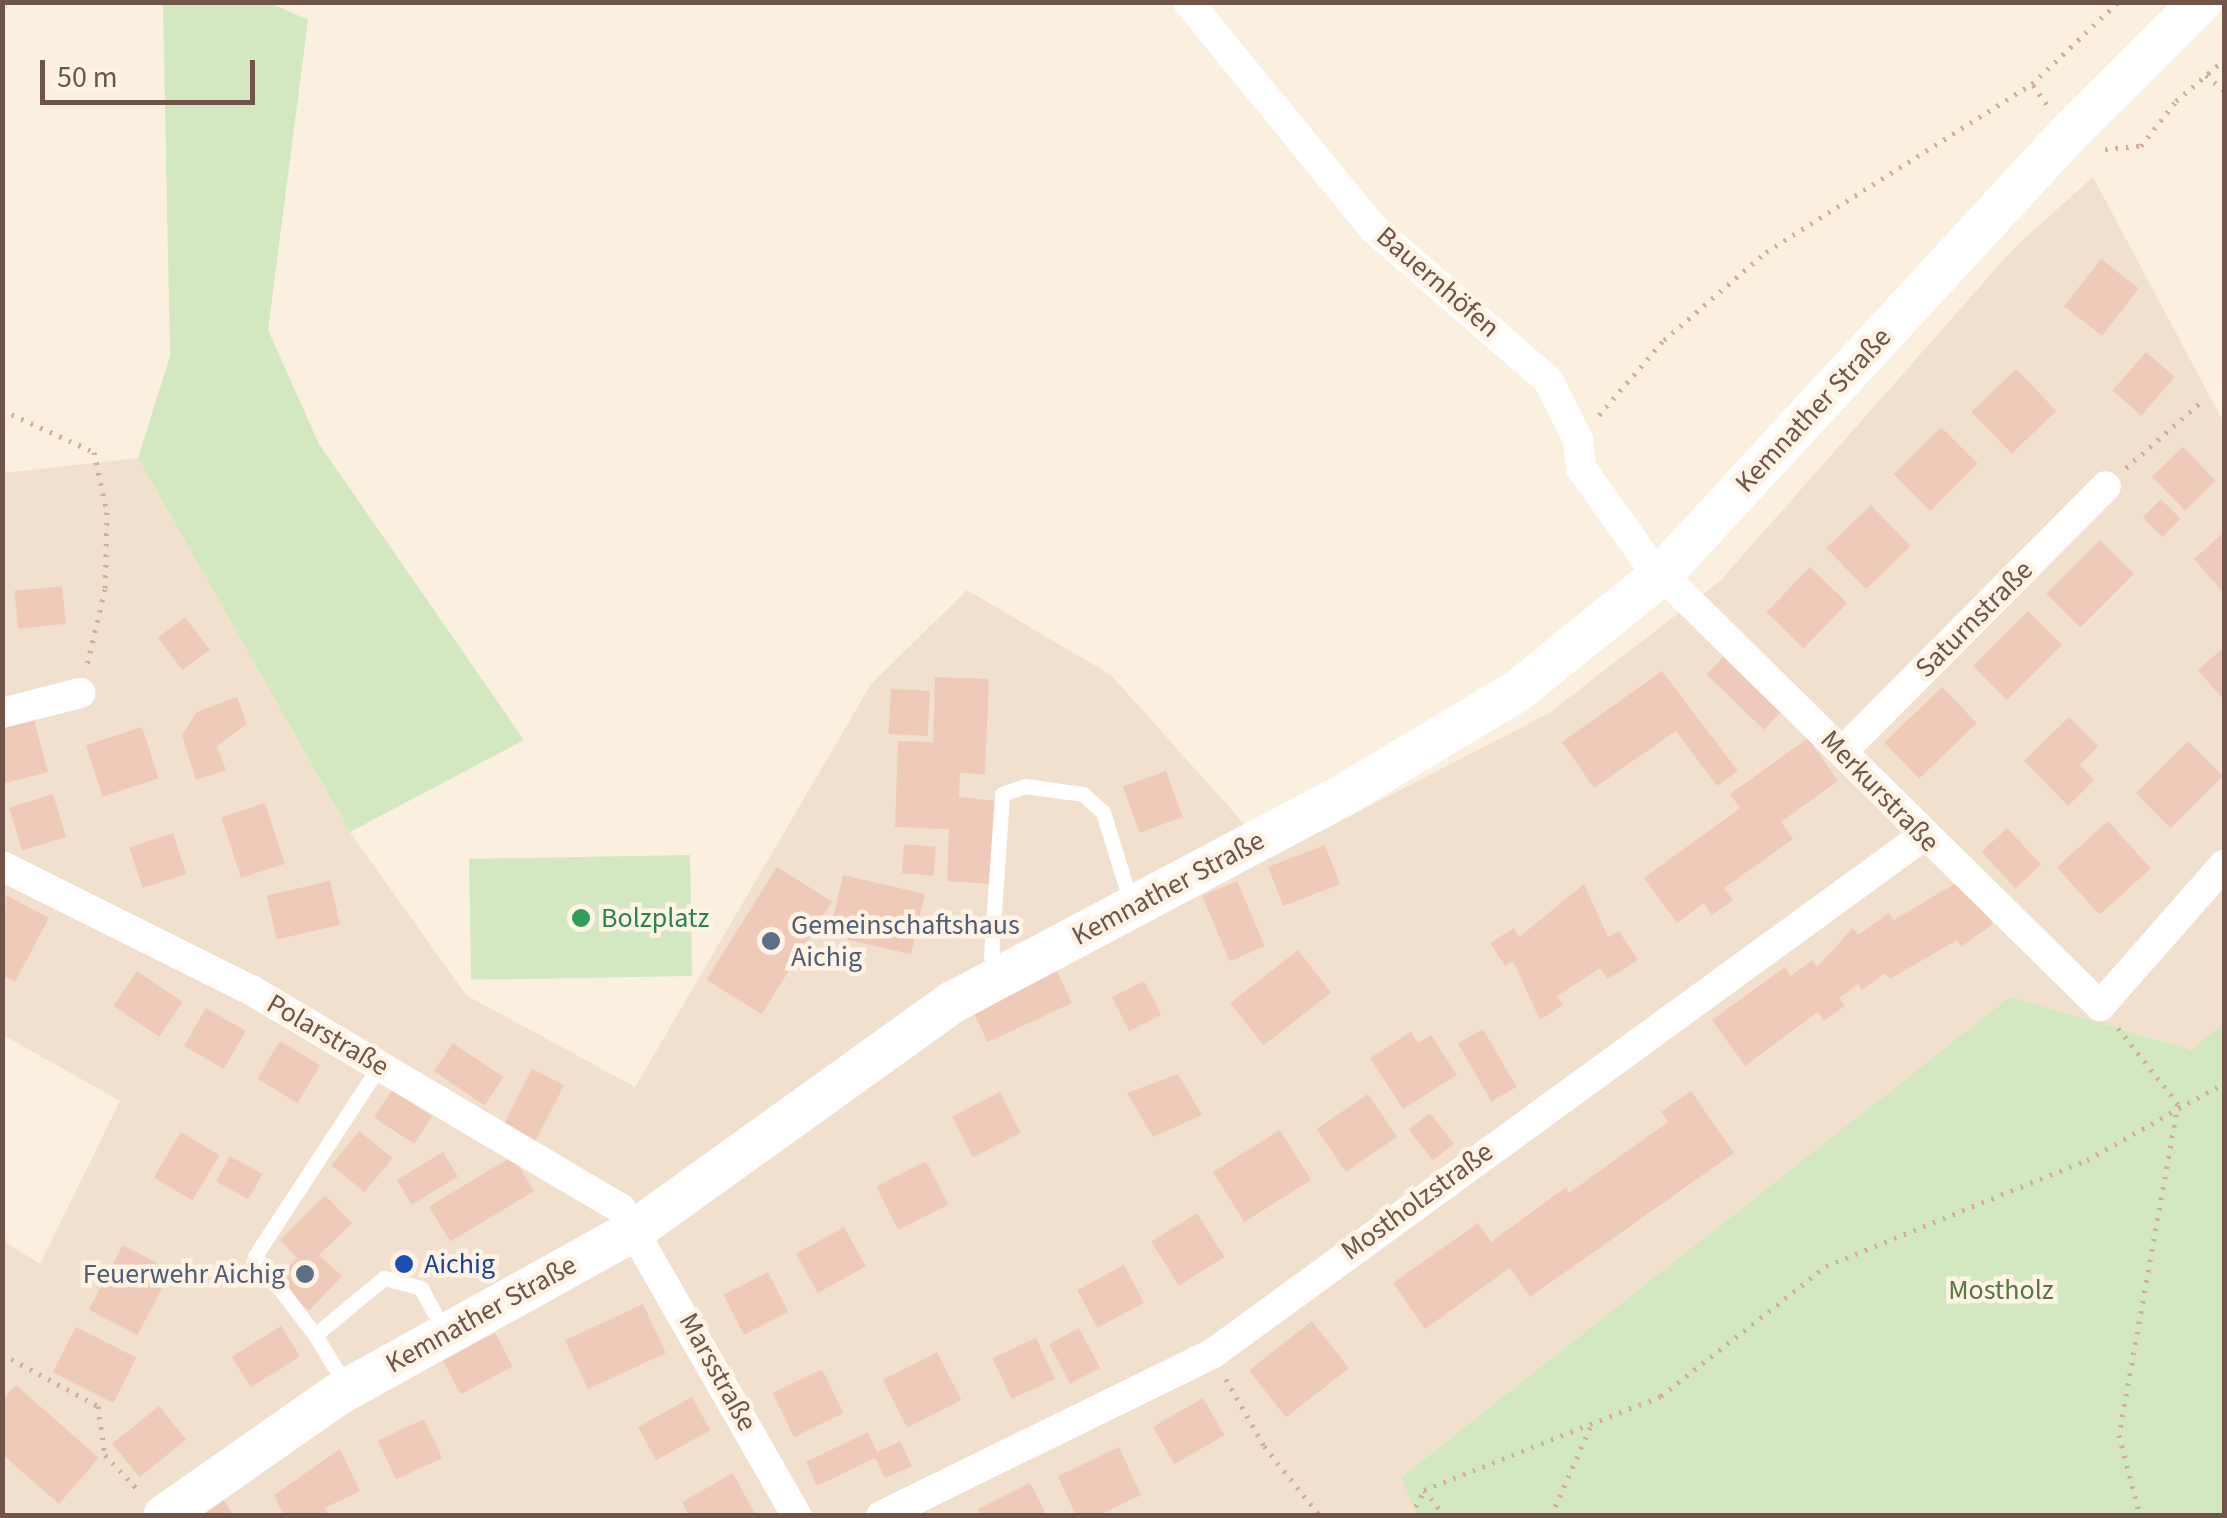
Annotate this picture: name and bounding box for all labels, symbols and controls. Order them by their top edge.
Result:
scale bar [45,40,260,102]
text: 50 m [57,56,118,99]
street label: Bauernhöfen [1370,219,1506,345]
street label: Kemnather Straße [1728,321,1898,499]
street label: Saturnstraße [1908,553,2040,685]
street label: Merkurstraße [1814,723,1946,859]
street label: Kemnather Straße [1066,823,1270,953]
place label: Bolzplatz [601,901,709,935]
marker: Bolzplatz [570,907,592,929]
place label: Gemeinschaftshaus Aichig [791,908,1020,974]
marker: Gemeinschaftshaus Aichig [760,930,782,952]
street label: Polarstraße [261,987,395,1083]
street label: Mostholzstraße [1335,1135,1499,1267]
place label: Aichig [424,1247,495,1281]
street label: Kemnather Straße [380,1248,582,1380]
marker: Aichig [393,1253,415,1275]
place label: Feuerwehr Aichig [83,1257,285,1291]
marker: Feuerwehr Aichig [294,1263,316,1285]
park label: Mostholz [1948,1273,2054,1307]
street label: Marsstraße [672,1307,764,1437]

